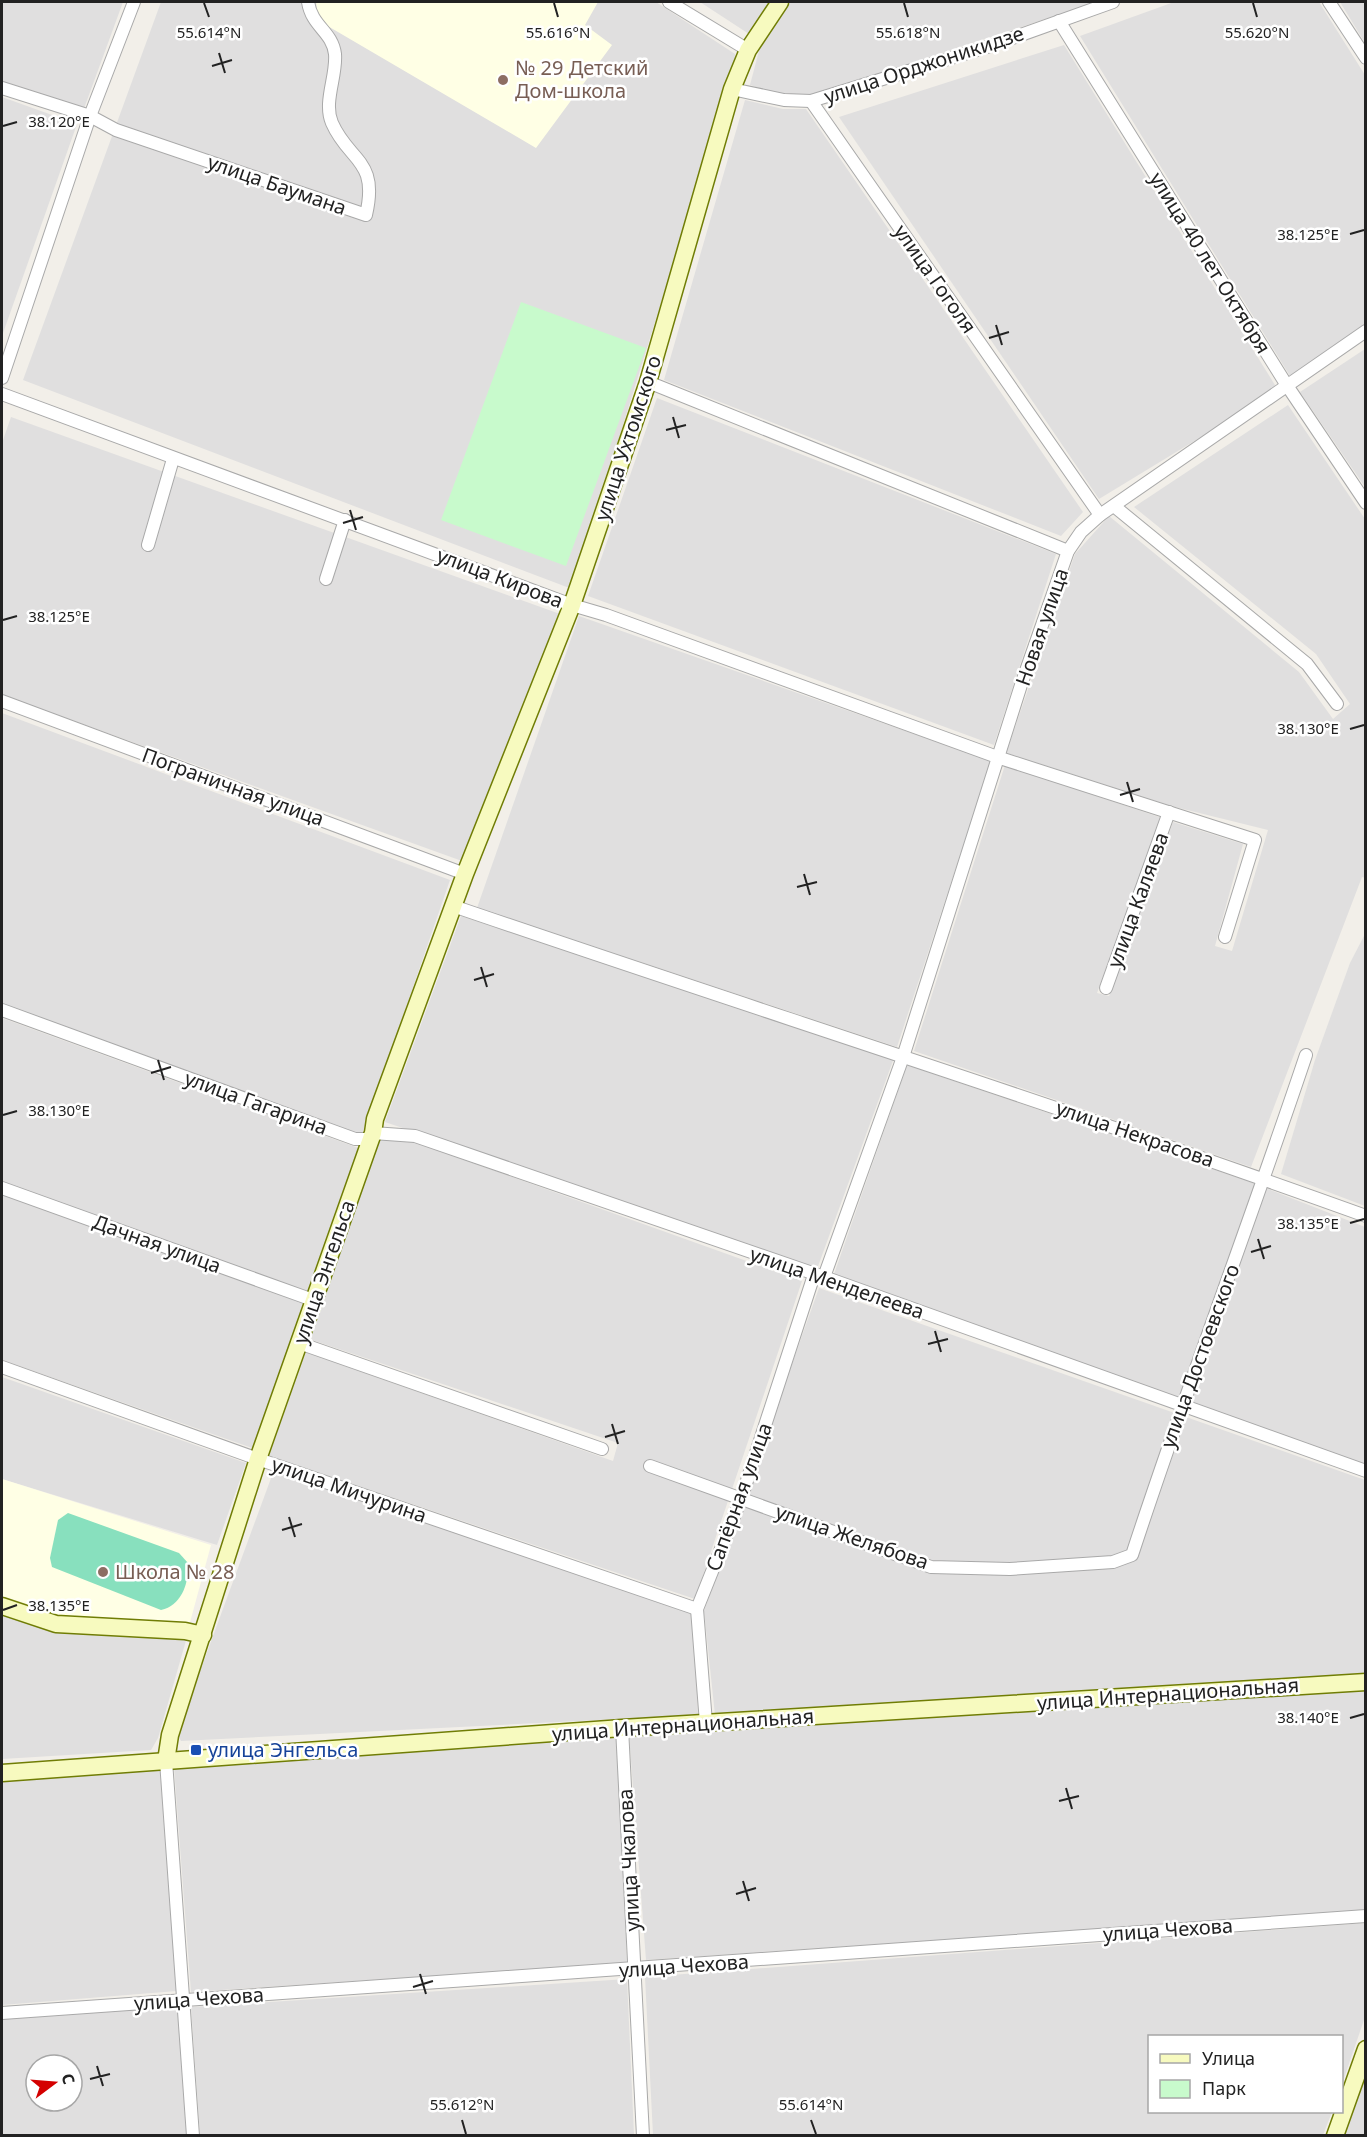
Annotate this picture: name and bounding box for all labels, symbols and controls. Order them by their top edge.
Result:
street label: улица Орджоникидзе [821,19,1027,110]
text: 55.614°N [177,22,241,42]
text: 55.616°N [526,22,590,42]
text: 55.618°N [876,22,940,42]
text: 55.620°N [1225,22,1289,42]
place label: № 29 Детский Дом-школа [515,54,649,104]
marker: № 29 Детский Дом-школа [496,73,510,87]
text: 38.120°E [28,111,90,131]
street label: улица Баумана [204,148,350,221]
street label: улица 40 лет Октября [1144,167,1277,359]
street label: улица Гоголя [888,219,983,338]
text: 38.125°E [1277,224,1339,244]
street label: улица Ухтомского [588,352,667,524]
street label: улица Кирова [433,541,567,614]
street label: Новая улица [1009,564,1074,689]
text: 38.125°E [28,606,90,626]
text: 38.130°E [1277,718,1339,738]
street label: Пограничная улица [138,741,328,832]
street label: улица Каляева [1101,828,1175,971]
street label: улица Гагарина [181,1064,331,1141]
street label: улица Некрасова [1052,1094,1218,1173]
text: 38.130°E [28,1100,90,1120]
street label: улица Энгельса [286,1196,361,1347]
street label: Дачная улица [89,1208,225,1279]
text: 38.135°E [1277,1213,1339,1233]
street label: улица Менделеева [746,1240,928,1325]
street label: улица Достоевского [1154,1260,1245,1452]
street label: Сапёрная улица [699,1419,778,1575]
street label: улица Мичурина [268,1450,430,1529]
street label: улица Желябова [772,1498,932,1575]
place label: Школа № 28 [115,1558,234,1585]
marker: Школа № 28 [96,1565,110,1579]
text: 38.135°E [28,1595,90,1615]
street label: улица Интернациональная [1036,1671,1300,1716]
street label: улица Интернациональная [551,1702,815,1747]
text: 38.140°E [1277,1707,1339,1727]
place label: улица Энгельса [208,1736,358,1763]
marker: улица Энгельса [189,1743,203,1757]
street label: улица Чкалова [611,1788,646,1932]
street label: улица Чехова [1102,1911,1234,1948]
street label: улица Чехова [618,1947,750,1984]
street label: улица Чехова [133,1980,265,2017]
legend [1148,2035,1343,2113]
text: Улица [1202,2046,1255,2070]
north arrow [24,2053,84,2113]
text: С [56,2071,80,2087]
text: Парк [1202,2076,1246,2100]
text: 55.612°N [430,2094,494,2114]
text: 55.614°N [779,2094,843,2114]

